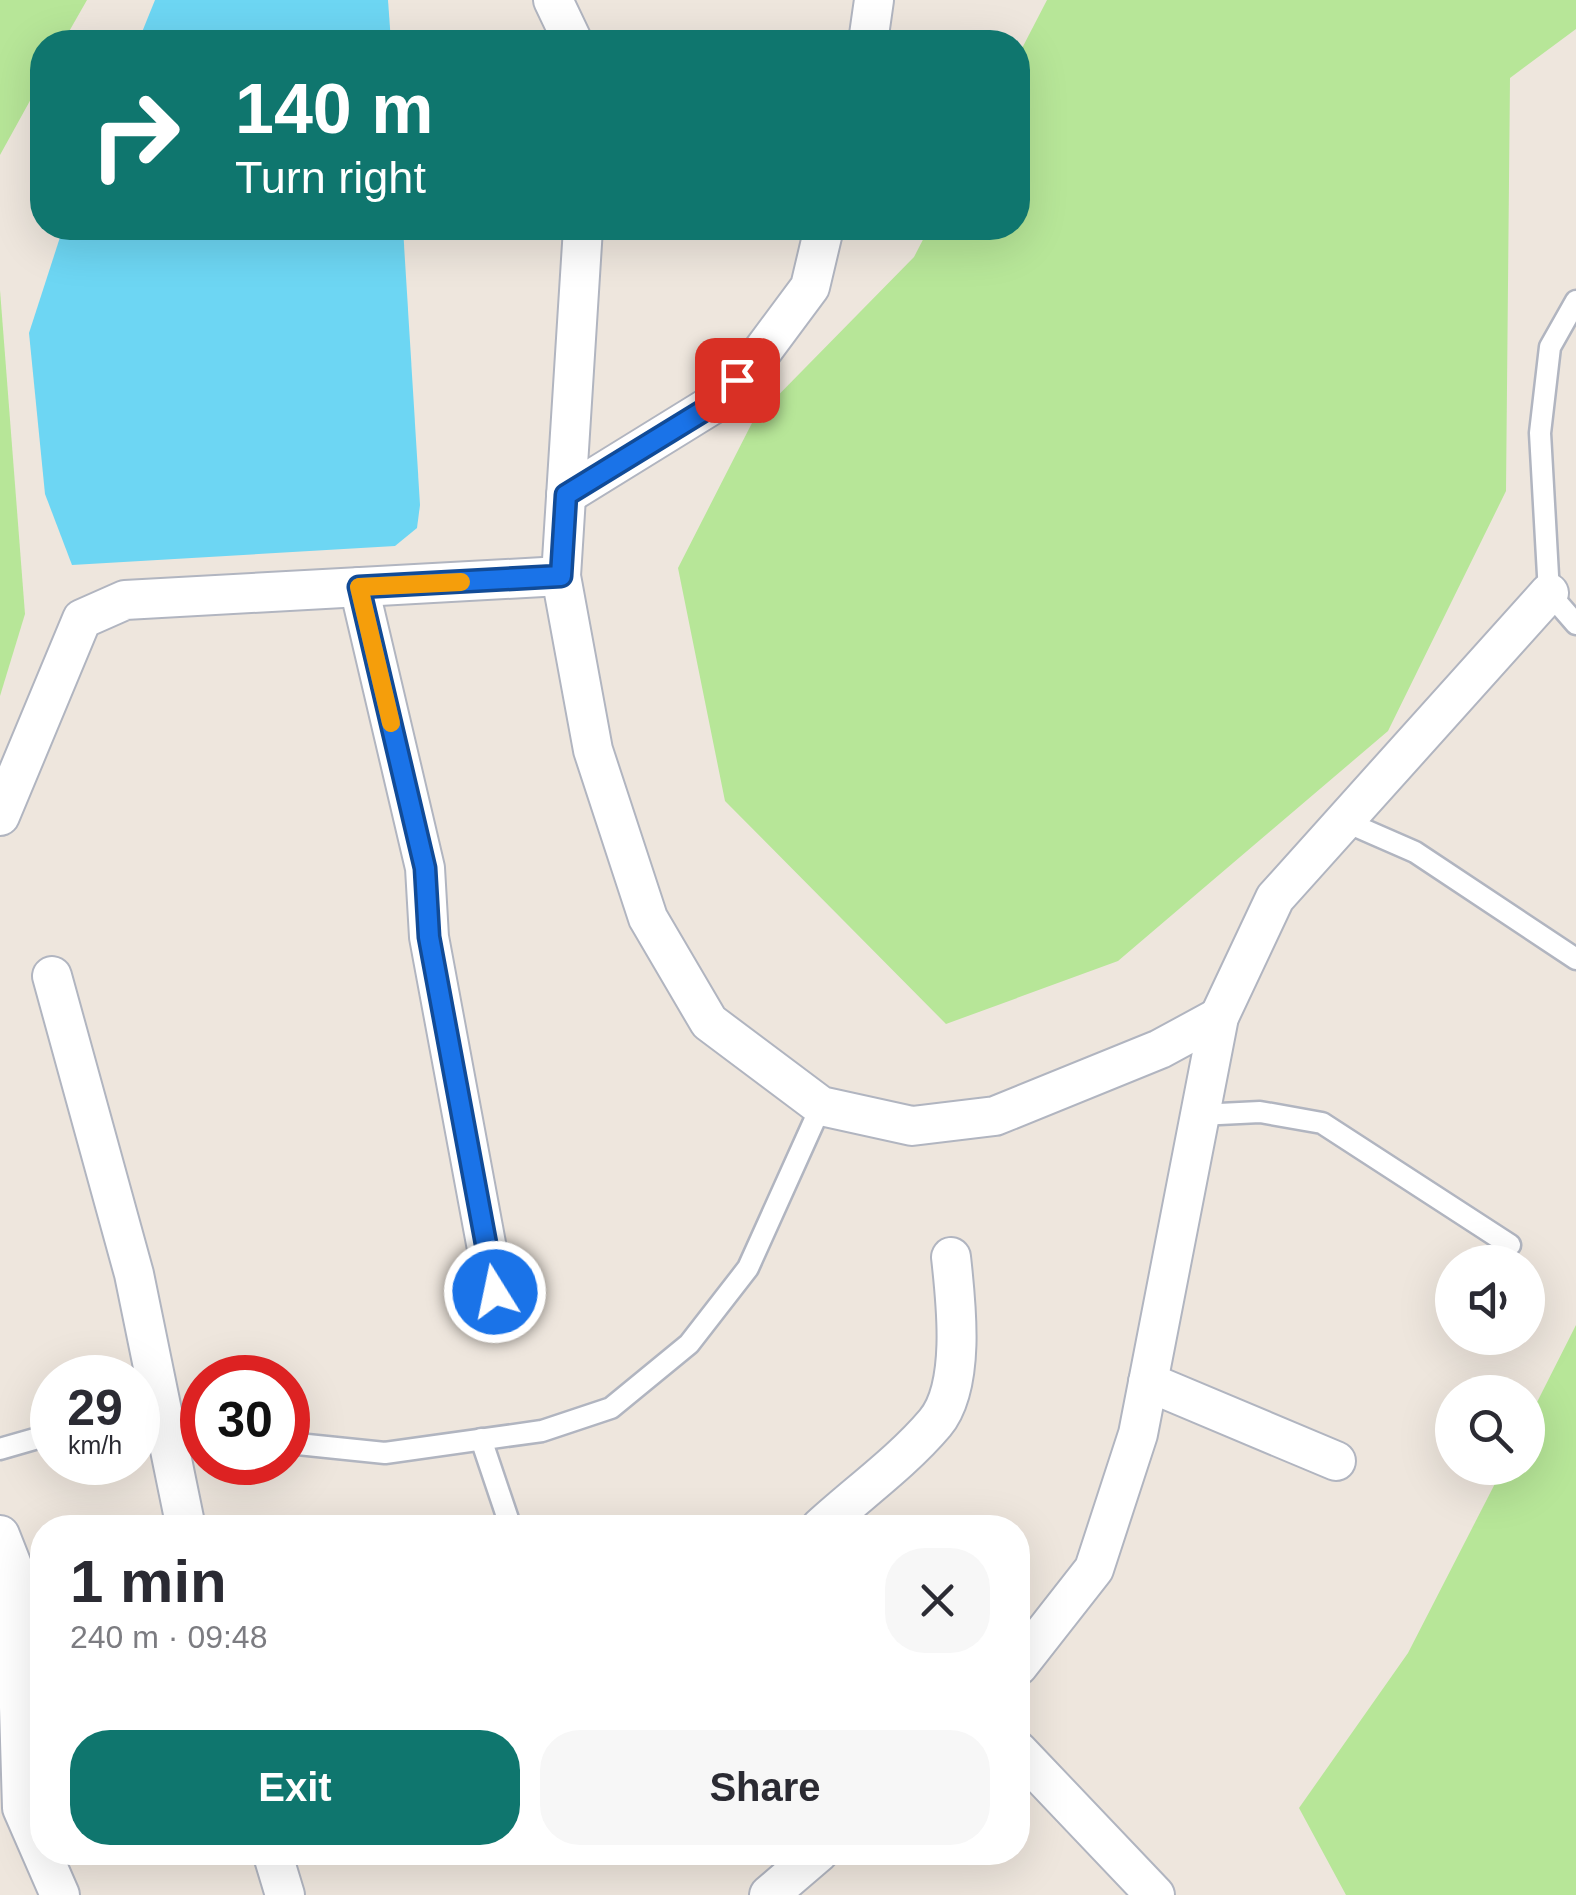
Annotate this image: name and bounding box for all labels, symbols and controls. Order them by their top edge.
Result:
icon: right [70,70,200,200]
text: 140 m [235,70,433,148]
text: Turn right [235,152,426,203]
pin [695,338,780,423]
icon: arrive [710,353,765,408]
position arrow [443,1240,547,1344]
map controls [1435,1245,1545,1485]
button: sound [1435,1245,1545,1355]
speed limit sign: 30 [180,1355,310,1485]
button: search [1435,1375,1545,1485]
text: 29 [67,1380,123,1436]
text: km/h [68,1431,122,1459]
text: 1 min [70,1548,227,1615]
button: close [885,1548,990,1653]
text: 240 m · 09:48 [70,1619,267,1655]
button: Exit [70,1730,520,1845]
button: Share [540,1730,990,1845]

